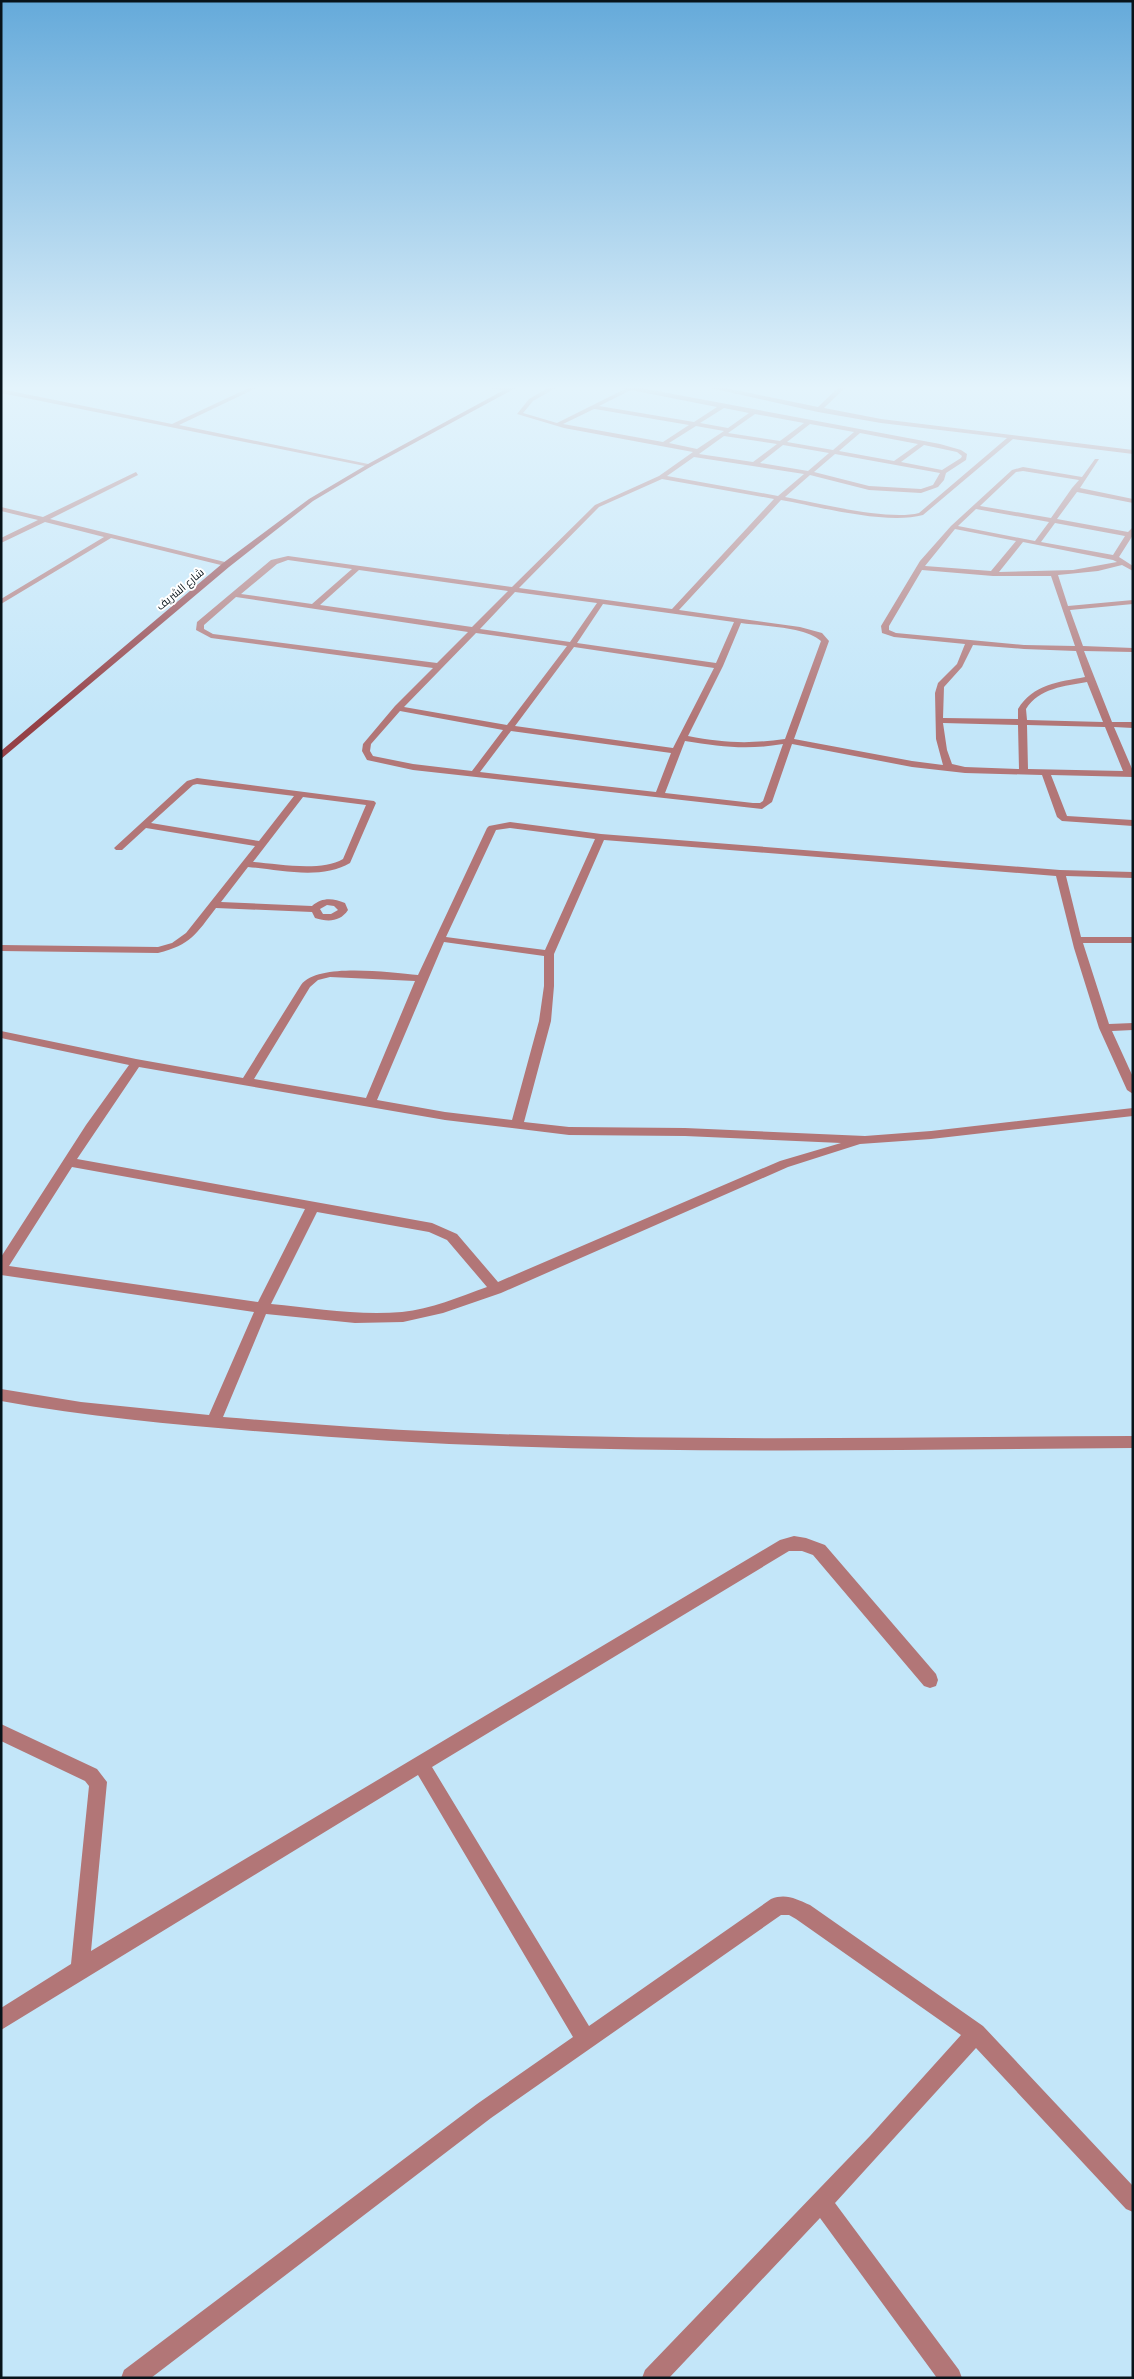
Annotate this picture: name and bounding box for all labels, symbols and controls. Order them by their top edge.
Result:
street label: شارع الشريف [154,566,207,614]

